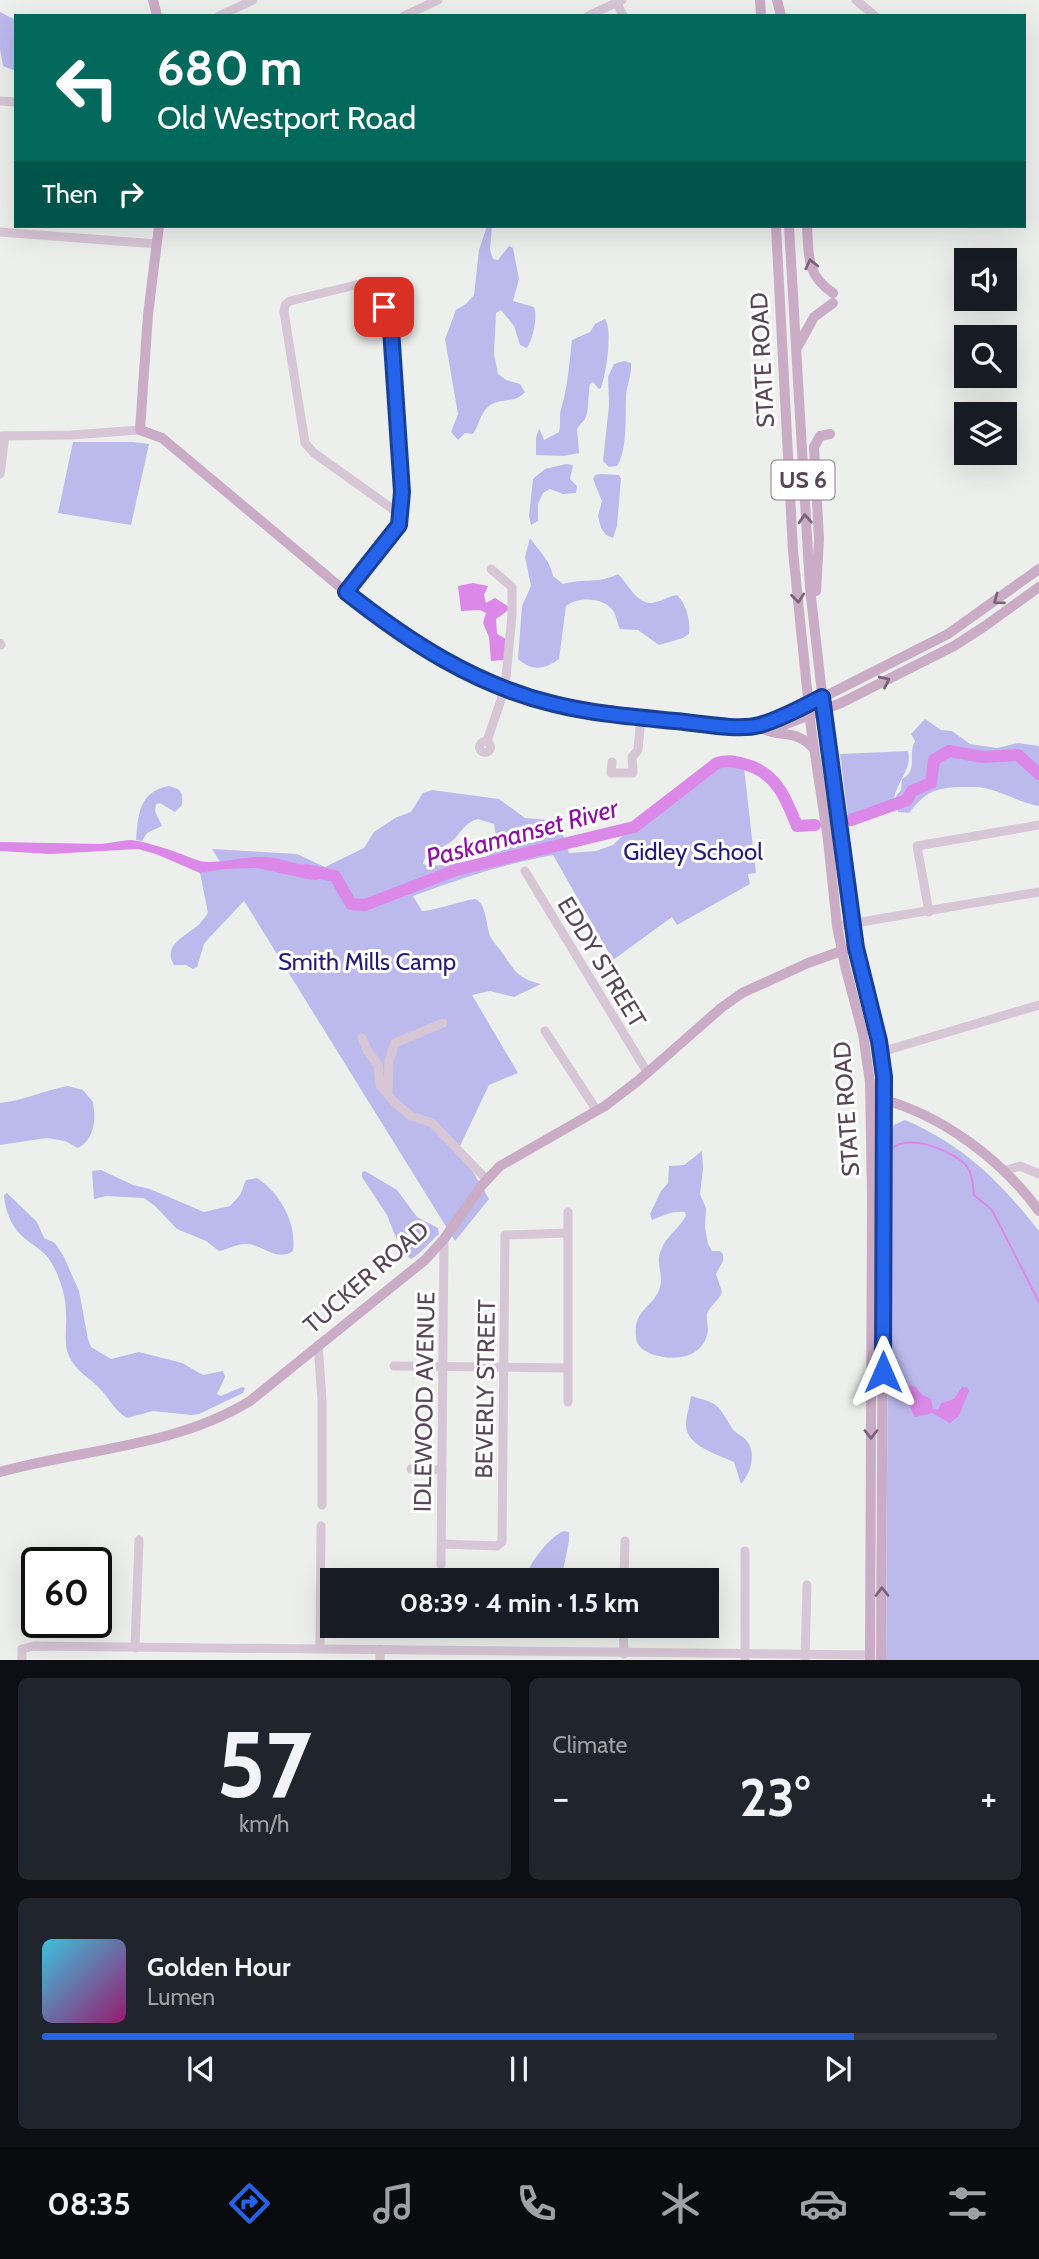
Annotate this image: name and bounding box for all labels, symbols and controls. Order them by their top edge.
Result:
text: 680 m [157,38,302,97]
icon: left [42,42,133,133]
text: Old Westport Road [157,98,416,137]
icon: right [112,175,150,213]
text: Then [42,178,98,210]
map controls [954,248,1017,465]
button: sound [954,248,1017,311]
one-way arrow [805,258,820,270]
pin [354,277,414,337]
icon: arrive [365,288,403,326]
street label: STATE ROAD [744,292,780,428]
button: search [954,325,1017,388]
button: layers [954,402,1017,465]
road number: US 6 [772,460,834,500]
one-way arrow [798,513,813,524]
one-way arrow [994,591,1006,604]
one-way arrow [790,593,805,604]
one-way arrow [878,676,890,690]
water label: Paskamanset River [422,792,623,874]
park label: Gidley School [623,837,763,866]
street label: EDDY STREET [552,891,652,1033]
park label: Smith Mills Camp [278,947,456,976]
street label: STATE ROAD [827,1040,865,1178]
street label: TUCKER ROAD [297,1215,435,1339]
street label: IDLEWOOD AVENUE [408,1292,440,1512]
street label: BEVERLY STREET [469,1299,501,1479]
position arrow [846,1335,920,1409]
one-way arrow [863,1429,879,1440]
speed limit sign: 60 [21,1547,112,1638]
text: 08:39 · 4 min · 1.5 km [400,1587,639,1619]
one-way arrow [874,1587,890,1597]
text: 57 [217,1709,312,1820]
text: Climate [553,1731,627,1759]
text: 23° [739,1766,810,1829]
text: − [553,1774,569,1821]
text: + [980,1774,997,1821]
text: km/h [239,1810,289,1838]
text: Golden Hour [147,1951,290,1983]
text: Lumen [147,1983,215,2011]
icon: previous [182,2050,220,2088]
icon: pause [500,2050,538,2088]
icon: next [819,2050,857,2088]
icon: directions [225,2179,274,2228]
icon: music [369,2179,418,2228]
icon: phone [512,2179,561,2228]
icon: climate [656,2179,705,2228]
icon: car [799,2179,848,2228]
icon: filters [943,2179,992,2228]
text: 08:35 [47,2184,131,2223]

